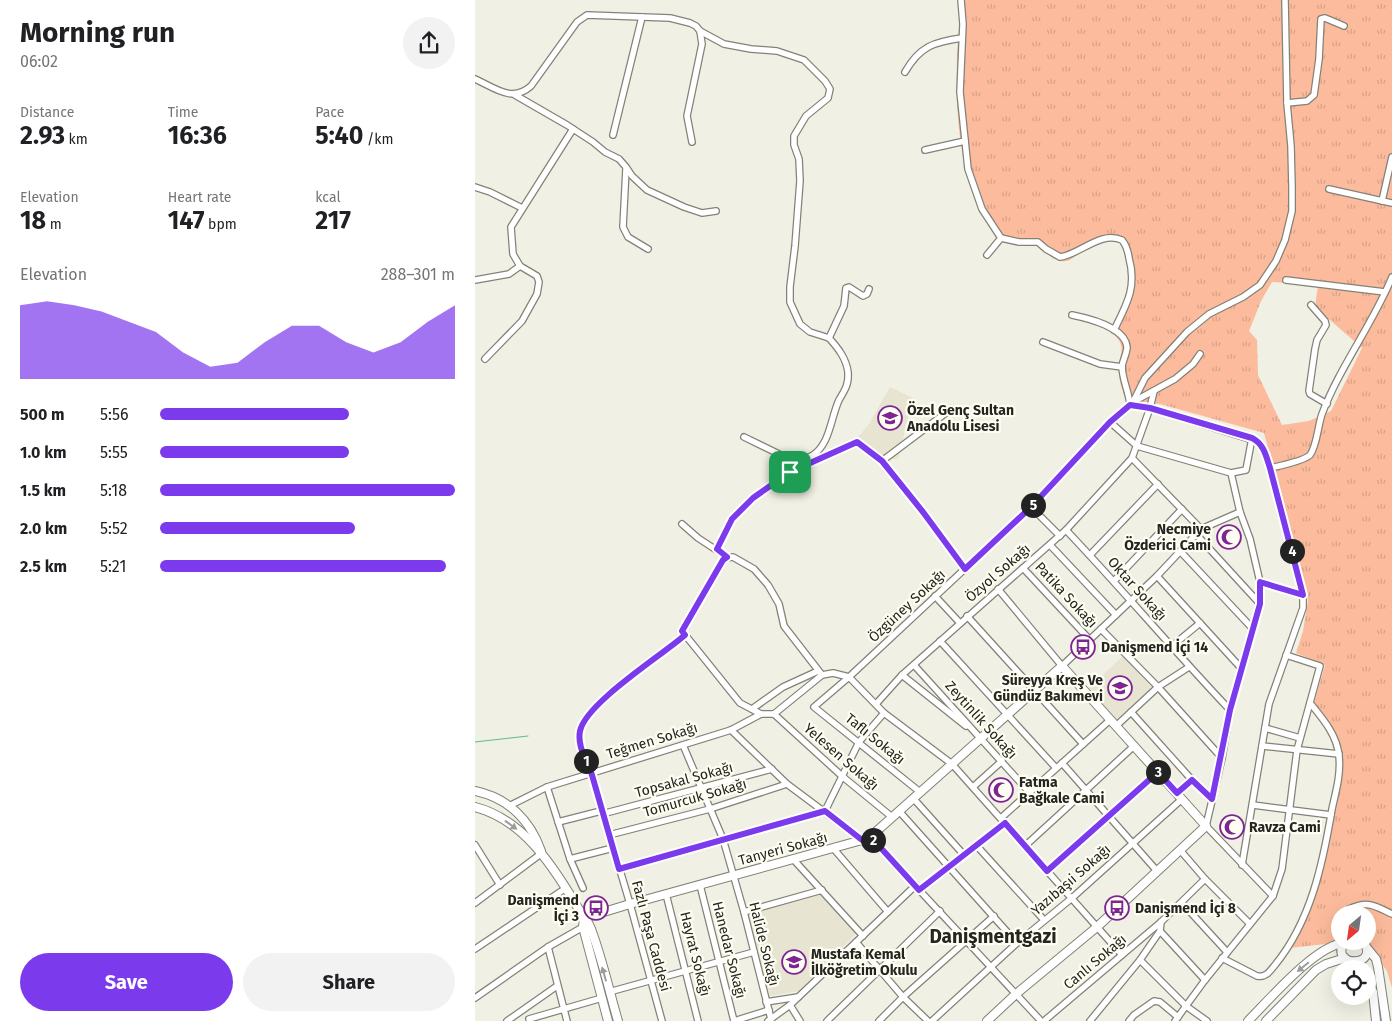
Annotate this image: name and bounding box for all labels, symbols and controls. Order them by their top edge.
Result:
text: Morning run [20,16,175,49]
button: share [403,17,455,69]
text: 06:02 [20,52,58,71]
text: Distance [20,104,74,121]
text: Time [168,104,198,121]
text: Pace [315,104,344,121]
text: 2.93 [20,121,65,151]
text: 16:36 [168,121,227,151]
text: 5:40 [315,121,363,151]
text: km [65,131,88,148]
text: /km [363,131,394,148]
text: Elevation [20,189,79,206]
text: Heart rate [168,189,231,206]
text: kcal [315,189,341,206]
text: 18 [20,206,46,236]
text: 147 [168,206,204,236]
text: 217 [315,206,351,236]
text: m [46,216,62,233]
text: bpm [204,216,237,233]
text: Elevation [20,265,87,284]
text: 288–301 m [381,265,455,284]
place label: Özel Genç Sultan Anadolu Lisesi [906,401,1014,435]
text: 500 m [20,405,65,424]
text: 5:56 [100,405,128,424]
school or university icon: Özel Genç Sultan Anadolu Lisesi [877,405,903,431]
text: 1.0 km [20,443,67,462]
text: 5:55 [100,443,128,462]
pin [769,451,811,493]
icon: arrive [776,458,804,486]
text: 1.5 km [20,481,66,500]
text: 5:18 [100,481,127,500]
pin: 5 [1021,492,1045,518]
text: 5 [1030,497,1037,514]
text: 2.0 km [20,519,67,538]
text: 5:52 [100,519,128,538]
place label: Necmiye Özderici Cami [1124,521,1211,554]
mosque icon: Necmiye Özderici Cami [1216,524,1242,550]
pin: 4 [1279,538,1305,564]
street label: Özyol Sokağı [962,540,1034,606]
text: 4 [1289,543,1296,560]
street label: Oktar Sokağı [1104,554,1170,624]
text: 2.5 km [20,557,67,576]
text: 5:21 [100,557,126,576]
street label: Patika Sokağı [1031,559,1101,631]
street label: Özgüney Sokağı [864,565,949,646]
bus stop icon: Danişmend İçi 14 [1070,634,1096,660]
place label: Danişmend İçi 14 [1101,638,1208,657]
place label: Süreyya Kreş Ve Gündüz Bakımevi [993,672,1103,705]
school or university icon: Süreyya Kreş Ve Gündüz Bakımevi [1107,675,1133,701]
street label: Zeytinlik Sokağı [942,677,1020,763]
street label: Taflı Sokağı [842,710,908,768]
street label: Teğmen Sokağı [604,719,700,763]
street label: Yelesen Sokağı [800,720,882,794]
pin: 1 [573,748,599,774]
text: 1 [583,753,590,770]
street label: Topsakal Sokağı [633,759,735,801]
pin: 3 [1145,760,1171,784]
text: 3 [1155,764,1162,781]
place label: Fatma Bağkale Cami [1019,774,1104,807]
street label: Tomurcuk Sokağı [641,775,749,821]
mosque icon: Fatma Bağkale Cami [988,777,1014,803]
mosque icon: Ravza Cami [1219,814,1245,840]
place label: Ravza Cami [1249,819,1321,836]
one-way arrow [504,820,518,830]
pin: 2 [861,828,885,852]
street label: Tanyeri Sokağı [737,829,829,869]
text: 2 [870,832,877,849]
street label: Yazıbaşıi Sokağı [1028,841,1114,919]
street label: Fazlı Paşa Caddesi [628,879,674,993]
place label: Danişmend İçi 3 [508,892,579,926]
bus stop icon: Danişmend İçi 3 [583,895,609,921]
bus stop icon: Danişmend İçi 8 [1104,895,1130,921]
place label: Danişmend İçi 8 [1135,899,1236,918]
street label: Hanedar Sokağı [709,900,749,1000]
street label: Halide Sokağı [745,900,783,988]
north arrow [1331,905,1376,950]
map controls [1331,905,1376,1005]
street label: Hayrat Sokağı [676,910,714,998]
district label: Danişmentgazi [929,925,1057,948]
street label: Canlı Sokağı [1060,931,1130,993]
place label: Mustafa Kemal İlköğretim Okulu [811,946,918,979]
school or university icon: Mustafa Kemal İlköğretim Okulu [781,949,807,975]
button: Save [20,953,233,1011]
button: Share [243,953,455,1011]
button: locate [1331,960,1376,1005]
one-way arrow [1297,962,1310,973]
one-way arrow [600,967,608,982]

